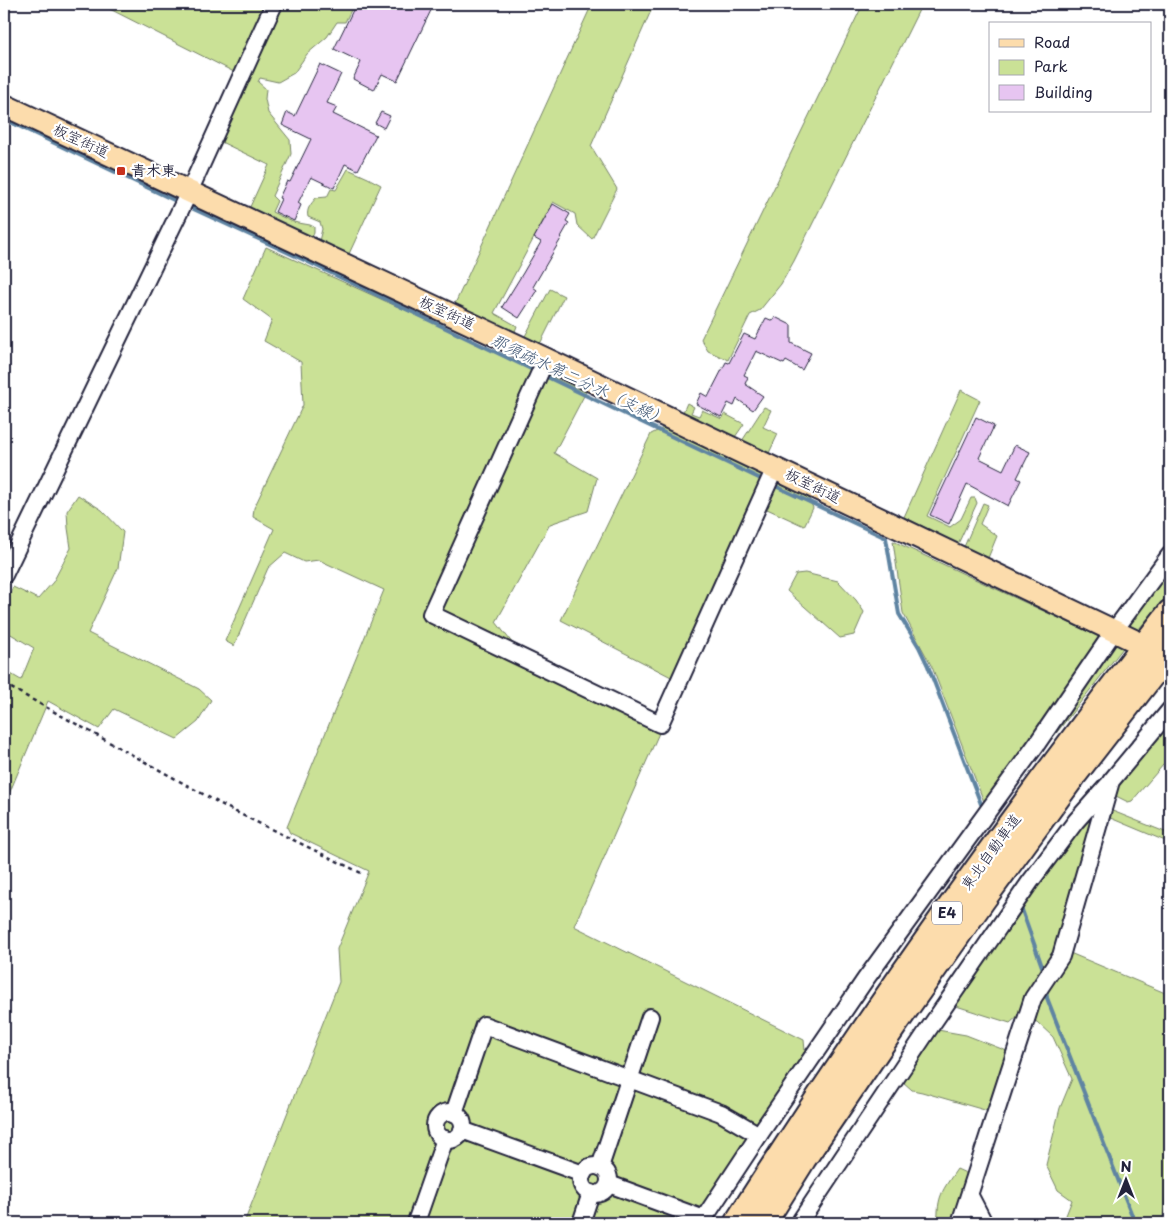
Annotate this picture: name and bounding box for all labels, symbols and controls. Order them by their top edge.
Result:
legend [989,22,1152,112]
text: Road [1034,30,1070,53]
text: Park [1034,54,1068,77]
text: Building [1034,80,1093,103]
street label: 板室街道 [50,117,114,163]
place label: 青木東 [131,158,176,181]
marker: 青木東 [115,165,127,177]
street label: 板室街道 [416,289,480,335]
water label: 那須疏水第二分水（支線） [487,327,672,430]
street label: 板室街道 [782,461,846,508]
street label: 東北自動車道 [954,808,1026,894]
road number: E4 [932,901,962,924]
north arrow [1102,1154,1152,1204]
text: N [1120,1156,1132,1177]

